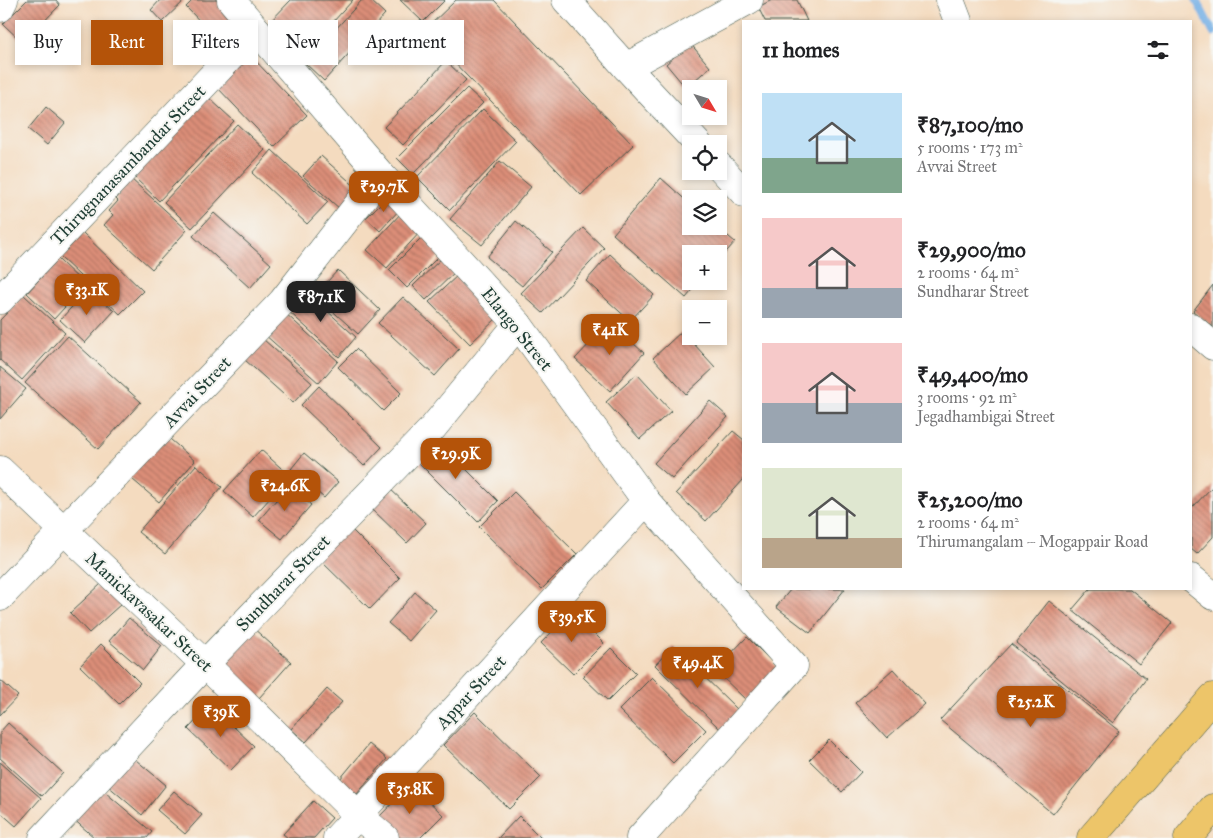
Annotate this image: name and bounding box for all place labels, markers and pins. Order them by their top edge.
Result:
pin: ₹29.7K [343,170,425,213]
pin: ₹33.1K [46,274,128,316]
pin: ₹87.1K [280,280,362,323]
pin: ₹41K [580,314,640,356]
pin: ₹29.9K [415,438,497,480]
pin: ₹24.6K [244,470,326,512]
pin: ₹39.5K [531,600,613,643]
pin: ₹49.4K [657,646,739,689]
pin: ₹25.2K [990,686,1072,728]
pin: ₹39K [191,696,251,738]
pin: ₹35.8K [369,772,451,815]

